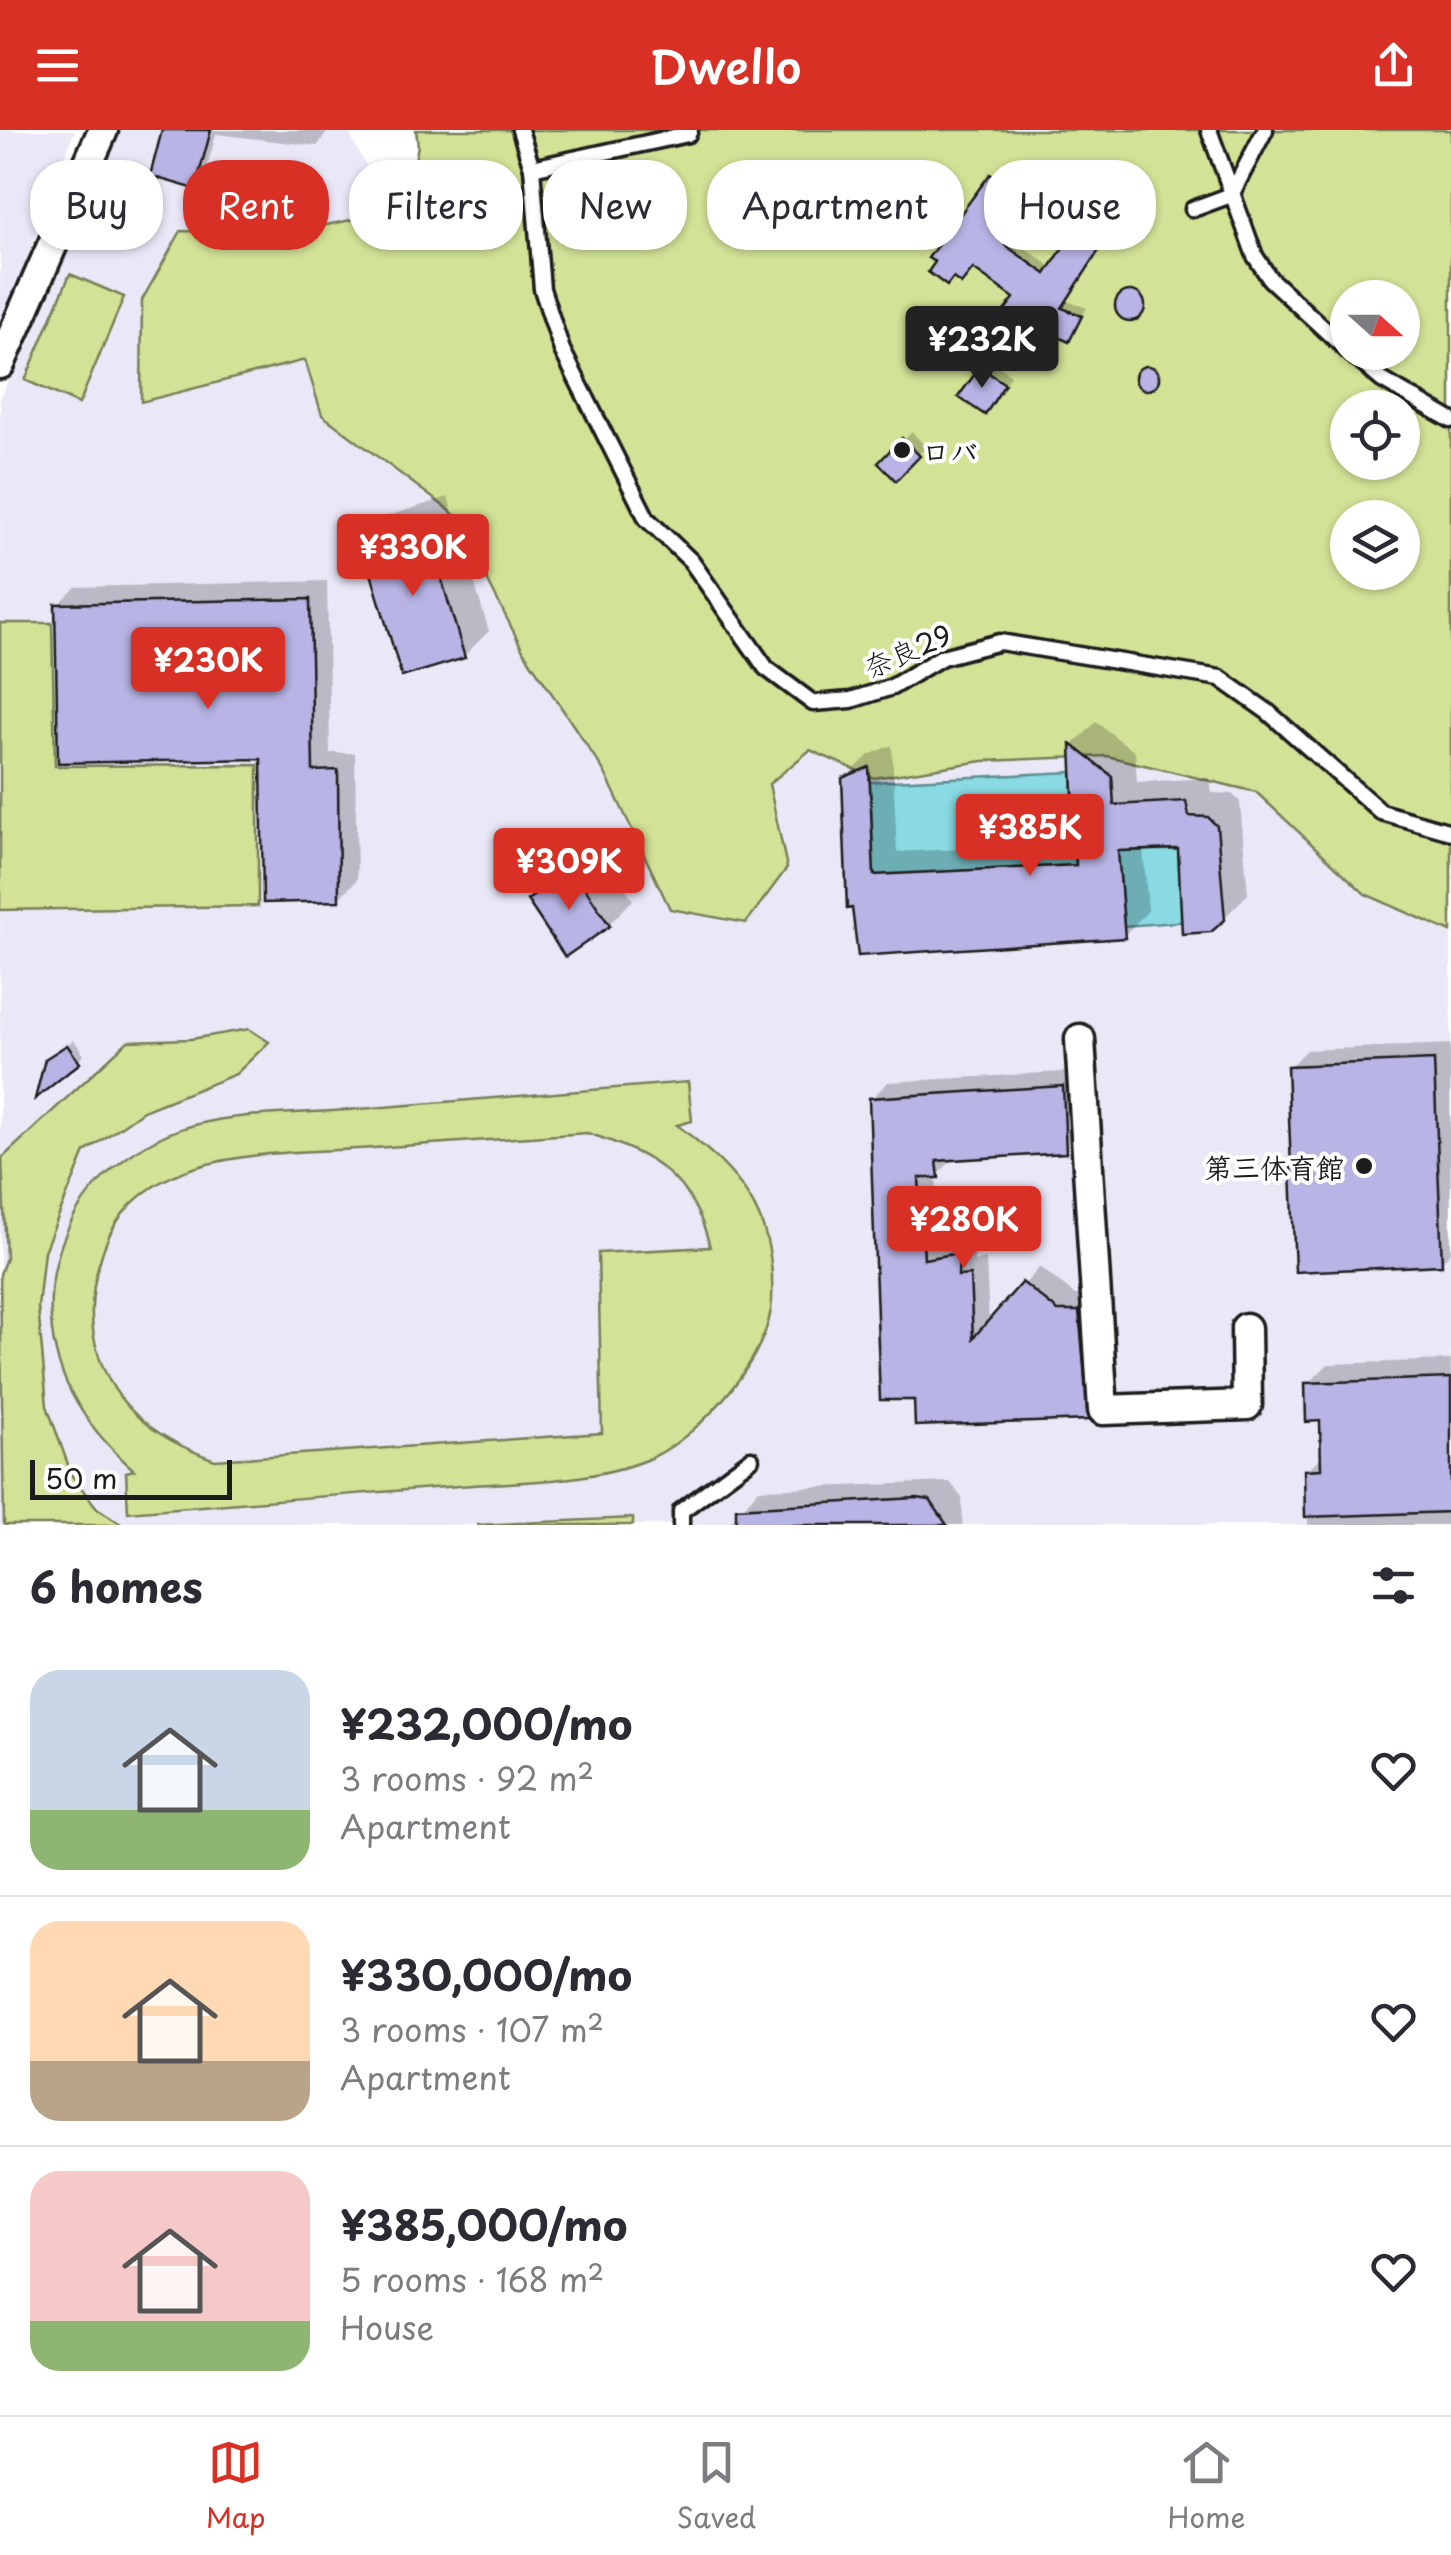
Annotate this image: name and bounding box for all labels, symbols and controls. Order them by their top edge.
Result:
text: Dwello [650,31,801,99]
icon: menu [30,38,85,93]
icon: share [1366,38,1421,93]
chip: Buy [30,160,163,250]
chip: Rent [183,160,329,250]
chip: Filters [349,160,523,250]
chip: New [543,160,687,250]
chip: Apartment [707,160,964,250]
chip: House [984,160,1156,250]
north arrow [1330,280,1420,370]
map controls [1330,280,1420,590]
pin: ¥232K [912,306,1052,391]
text: ¥232K [927,314,1037,362]
button: locate [1330,390,1420,480]
place label: ロバ [922,429,978,472]
marker: ロバ [891,439,913,461]
button: layers [1330,500,1420,590]
pin: ¥330K [343,514,483,599]
text: ¥330K [359,522,467,570]
street label: 奈良29 [856,612,958,688]
pin: ¥230K [138,627,278,712]
text: ¥230K [153,635,263,683]
pin: ¥385K [960,794,1100,879]
text: ¥385K [978,802,1082,850]
pin: ¥309K [499,828,639,913]
text: ¥309K [515,836,623,884]
place label: 第三体育館 [1204,1145,1344,1188]
marker: 第三体育館 [1353,1155,1375,1177]
pin: ¥280K [894,1186,1034,1271]
text: ¥280K [909,1194,1019,1242]
scale bar [30,1455,232,1500]
text: 50 m [45,1456,118,1499]
text: 6 homes [30,1554,203,1617]
icon: filters [1366,1558,1421,1613]
text: ¥232,000/mo [340,1691,632,1754]
icon: home [110,1710,230,1830]
icon: heart [1366,1743,1421,1798]
text: 3 rooms · 92 m² [340,1754,594,1802]
text: Apartment [340,1802,511,1850]
text: ¥330,000/mo [340,1942,632,2005]
icon: home [110,1961,230,2081]
icon: heart [1366,1994,1421,2049]
text: 3 rooms · 107 m² [340,2005,604,2053]
text: Apartment [340,2053,511,2101]
text: ¥385,000/mo [340,2192,627,2255]
icon: home [110,2211,230,2331]
icon: heart [1366,2244,1421,2299]
text: 5 rooms · 168 m² [340,2255,604,2303]
text: House [340,2303,434,2351]
tab: Map [206,2435,265,2538]
tab: Saved [677,2435,756,2538]
tab: Home [1167,2435,1245,2538]

